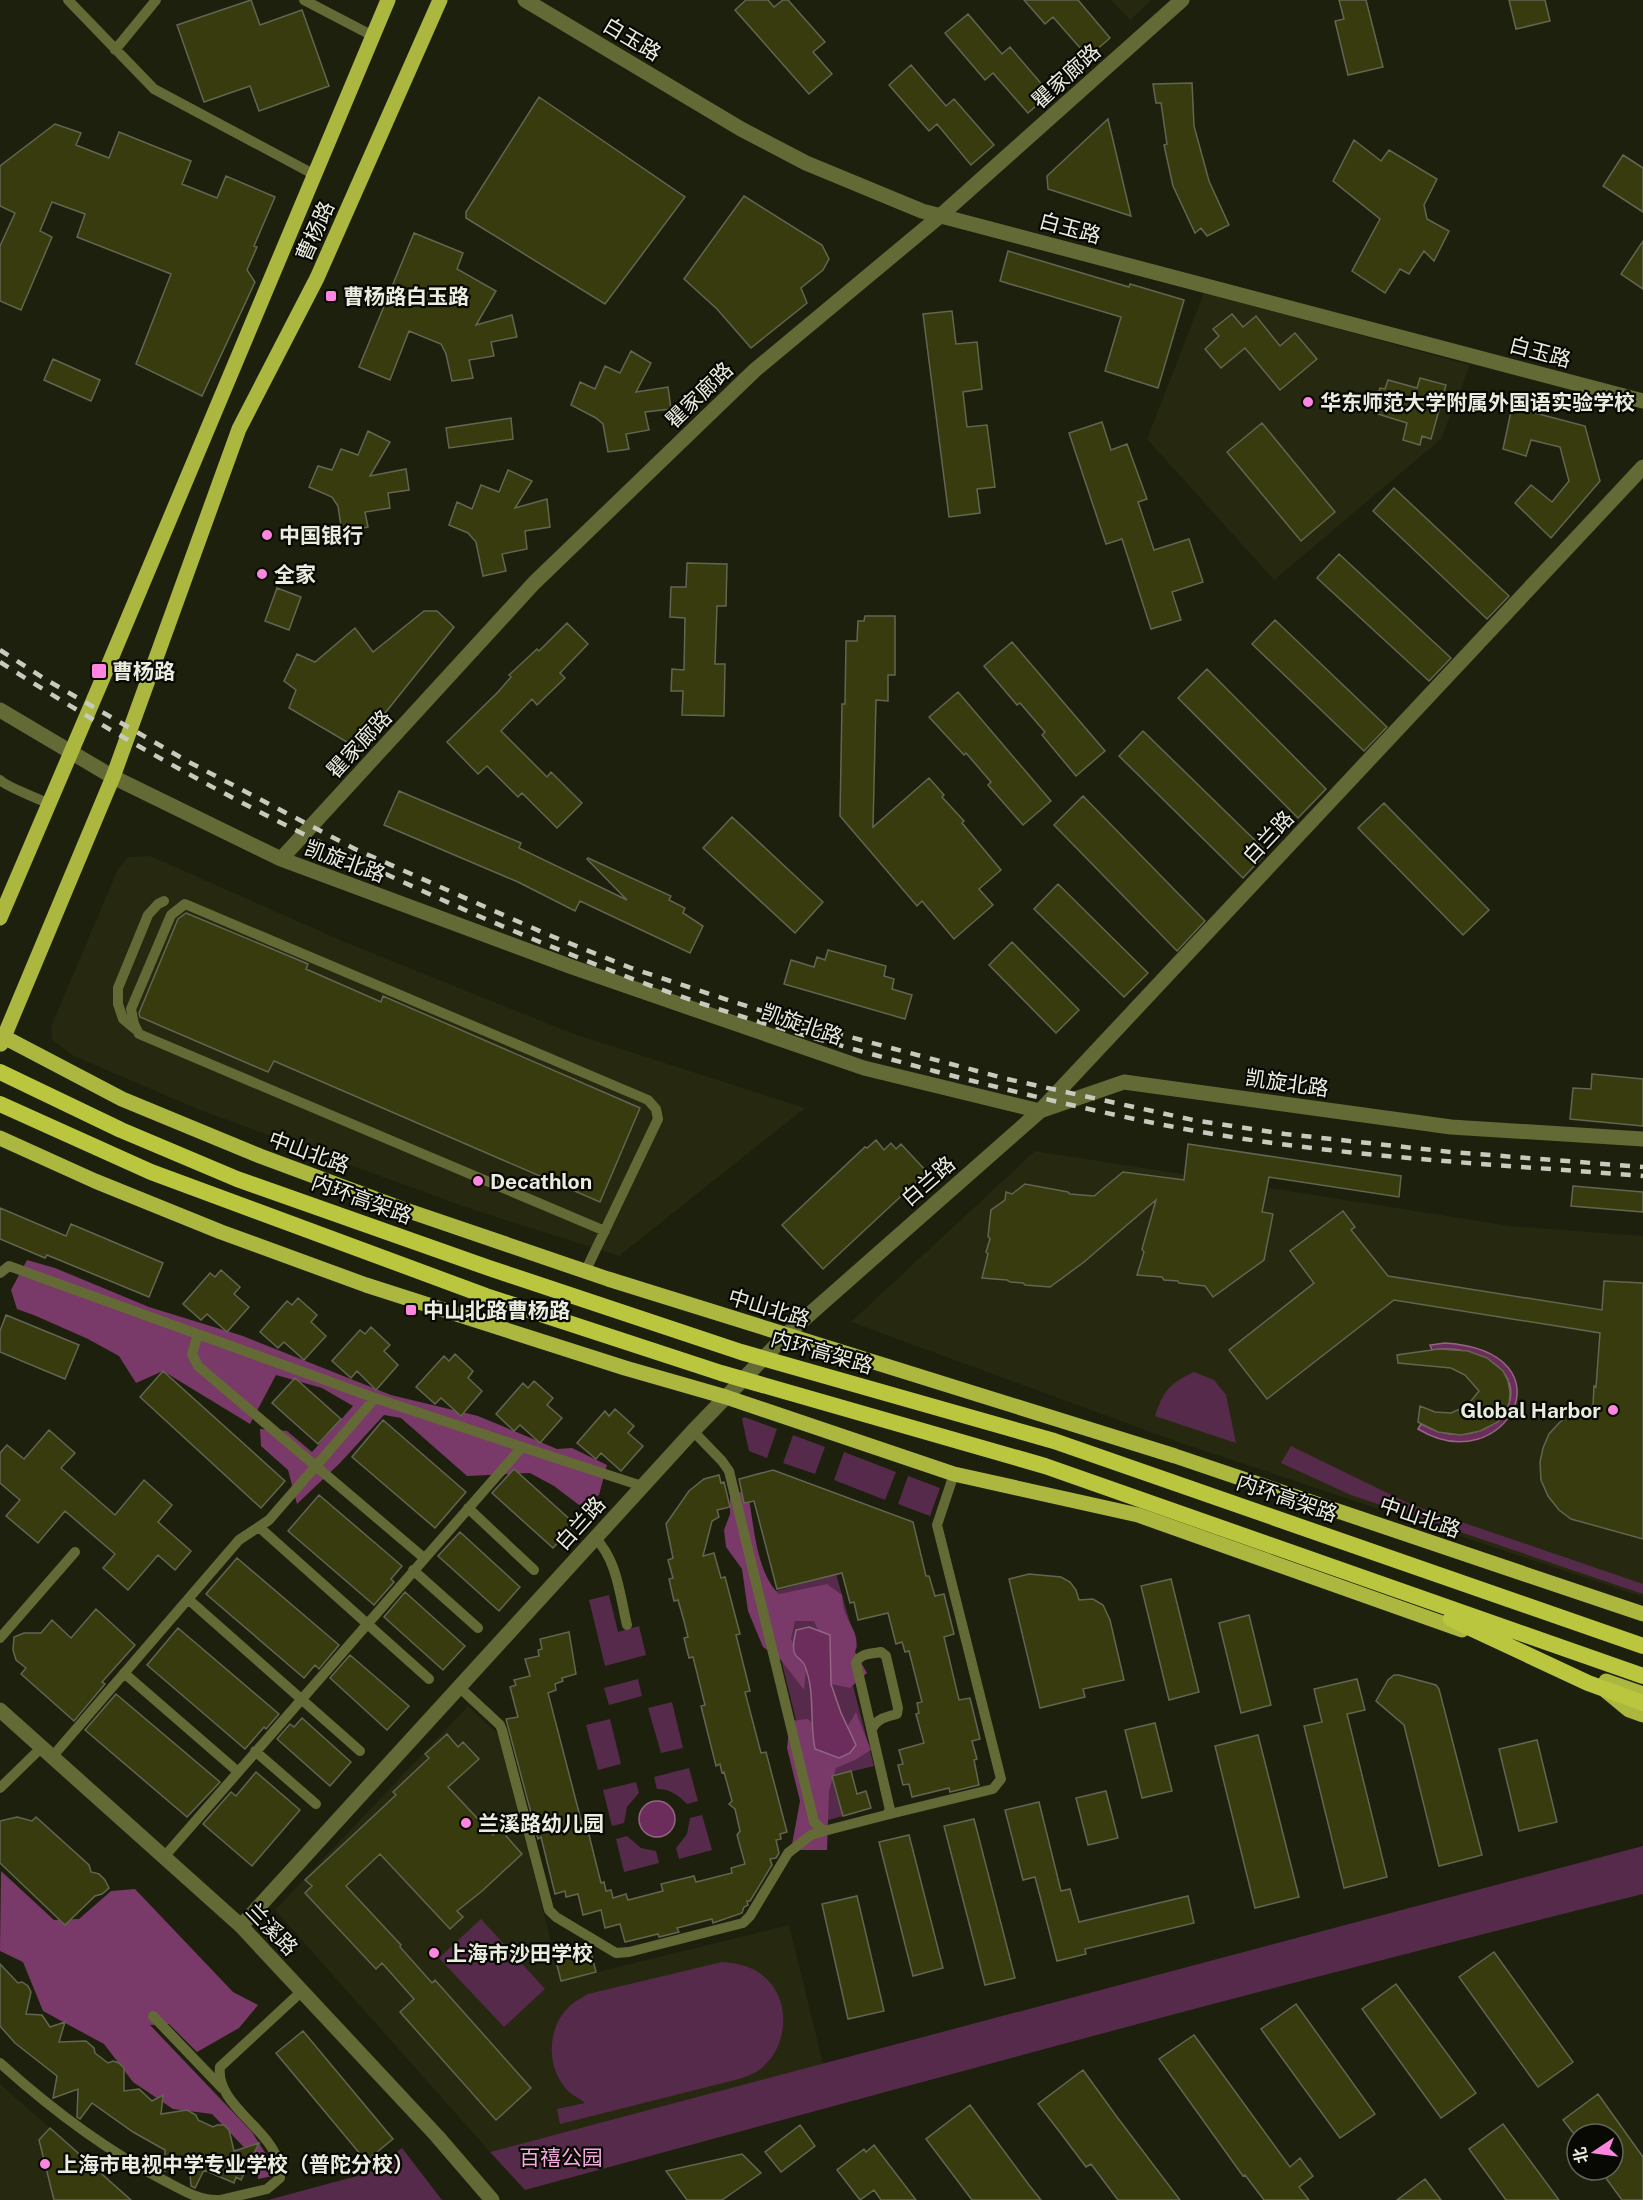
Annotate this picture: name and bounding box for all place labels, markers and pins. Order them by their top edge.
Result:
place label: 曹杨路白玉路 [343,284,469,309]
marker: 曹杨路白玉路 [324,289,338,303]
place label: 华东师范大学附属外国语实验学校 [1320,390,1635,415]
marker: 华东师范大学附属外国语实验学校 [1301,395,1315,409]
place label: 中国银行 [279,523,363,548]
marker: 中国银行 [260,528,274,542]
place label: 全家 [274,562,316,587]
marker: 全家 [255,567,269,581]
place label: 曹杨路 [112,659,175,684]
marker: 曹杨路 [90,662,108,680]
place label: Decathlon [490,1169,592,1194]
marker: Decathlon [471,1174,485,1188]
place label: 中山北路曹杨路 [423,1298,570,1323]
marker: 中山北路曹杨路 [404,1303,418,1317]
place label: Global Harbor [1460,1398,1601,1423]
marker: Global Harbor [1606,1403,1620,1417]
place label: 兰溪路幼儿园 [478,1811,604,1836]
marker: 兰溪路幼儿园 [459,1816,473,1830]
place label: 上海市沙田学校 [446,1941,593,1966]
marker: 上海市沙田学校 [427,1946,441,1960]
place label: 上海市电视中学专业学校（普陀分校） [57,2152,414,2177]
marker: 上海市电视中学专业学校（普陀分校） [38,2157,52,2171]

